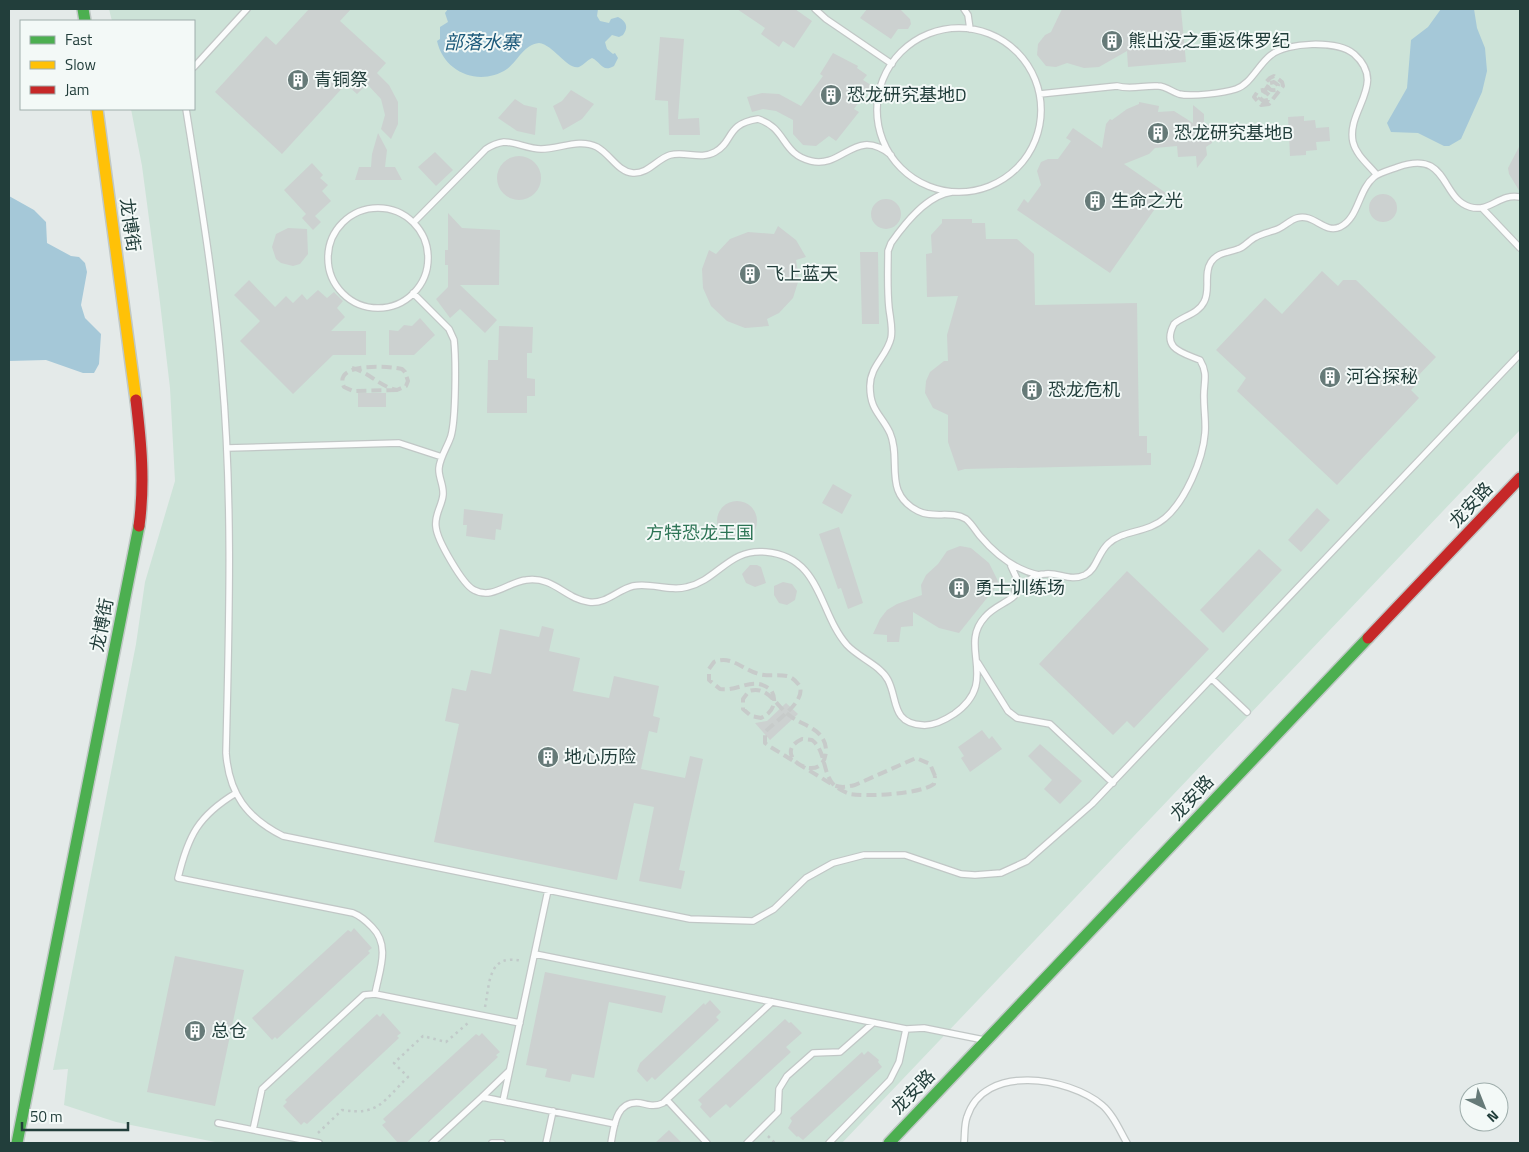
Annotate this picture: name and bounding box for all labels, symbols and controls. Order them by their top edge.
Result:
legend [20,20,195,110]
water label: 部落水寨 [444,27,523,56]
place label: 熊出没之重返侏罗纪 [1128,27,1290,54]
text: Fast [65,28,93,51]
building icon: 熊出没之重返侏罗纪 [1100,29,1124,53]
text: Slow [65,53,96,76]
place label: 青铜祭 [314,66,368,93]
building icon: 青铜祭 [286,68,310,92]
text: Jam [65,78,89,101]
place label: 恐龙研究基地D [847,81,967,108]
building icon: 恐龙研究基地D [819,83,843,107]
place label: 恐龙研究基地B [1174,119,1293,146]
building icon: 恐龙研究基地B [1146,121,1170,145]
place label: 生命之光 [1111,187,1183,214]
building icon: 生命之光 [1083,189,1107,213]
street label: 龙博街 [113,196,148,254]
place label: 飞上蓝天 [766,260,838,287]
building icon: 飞上蓝天 [738,262,762,286]
place label: 河谷探秘 [1346,363,1418,390]
building icon: 河谷探秘 [1318,365,1342,389]
place label: 恐龙危机 [1048,376,1120,403]
building icon: 恐龙危机 [1020,378,1044,402]
street label: 龙安路 [1442,476,1499,534]
park label: 方特恐龙王国 [646,519,754,546]
place label: 勇士训练场 [975,574,1065,601]
building icon: 勇士训练场 [947,576,971,600]
street label: 龙博街 [83,596,120,654]
place label: 地心历险 [564,743,636,770]
building icon: 地心历险 [536,745,560,769]
street label: 龙安路 [1163,769,1220,827]
place label: 总仓 [211,1017,247,1044]
building icon: 总仓 [183,1019,207,1043]
street label: 龙安路 [884,1063,941,1120]
north arrow [1459,1082,1509,1132]
scale bar [22,1100,129,1132]
text: 50 m [30,1105,63,1128]
text: N [1482,1106,1504,1128]

